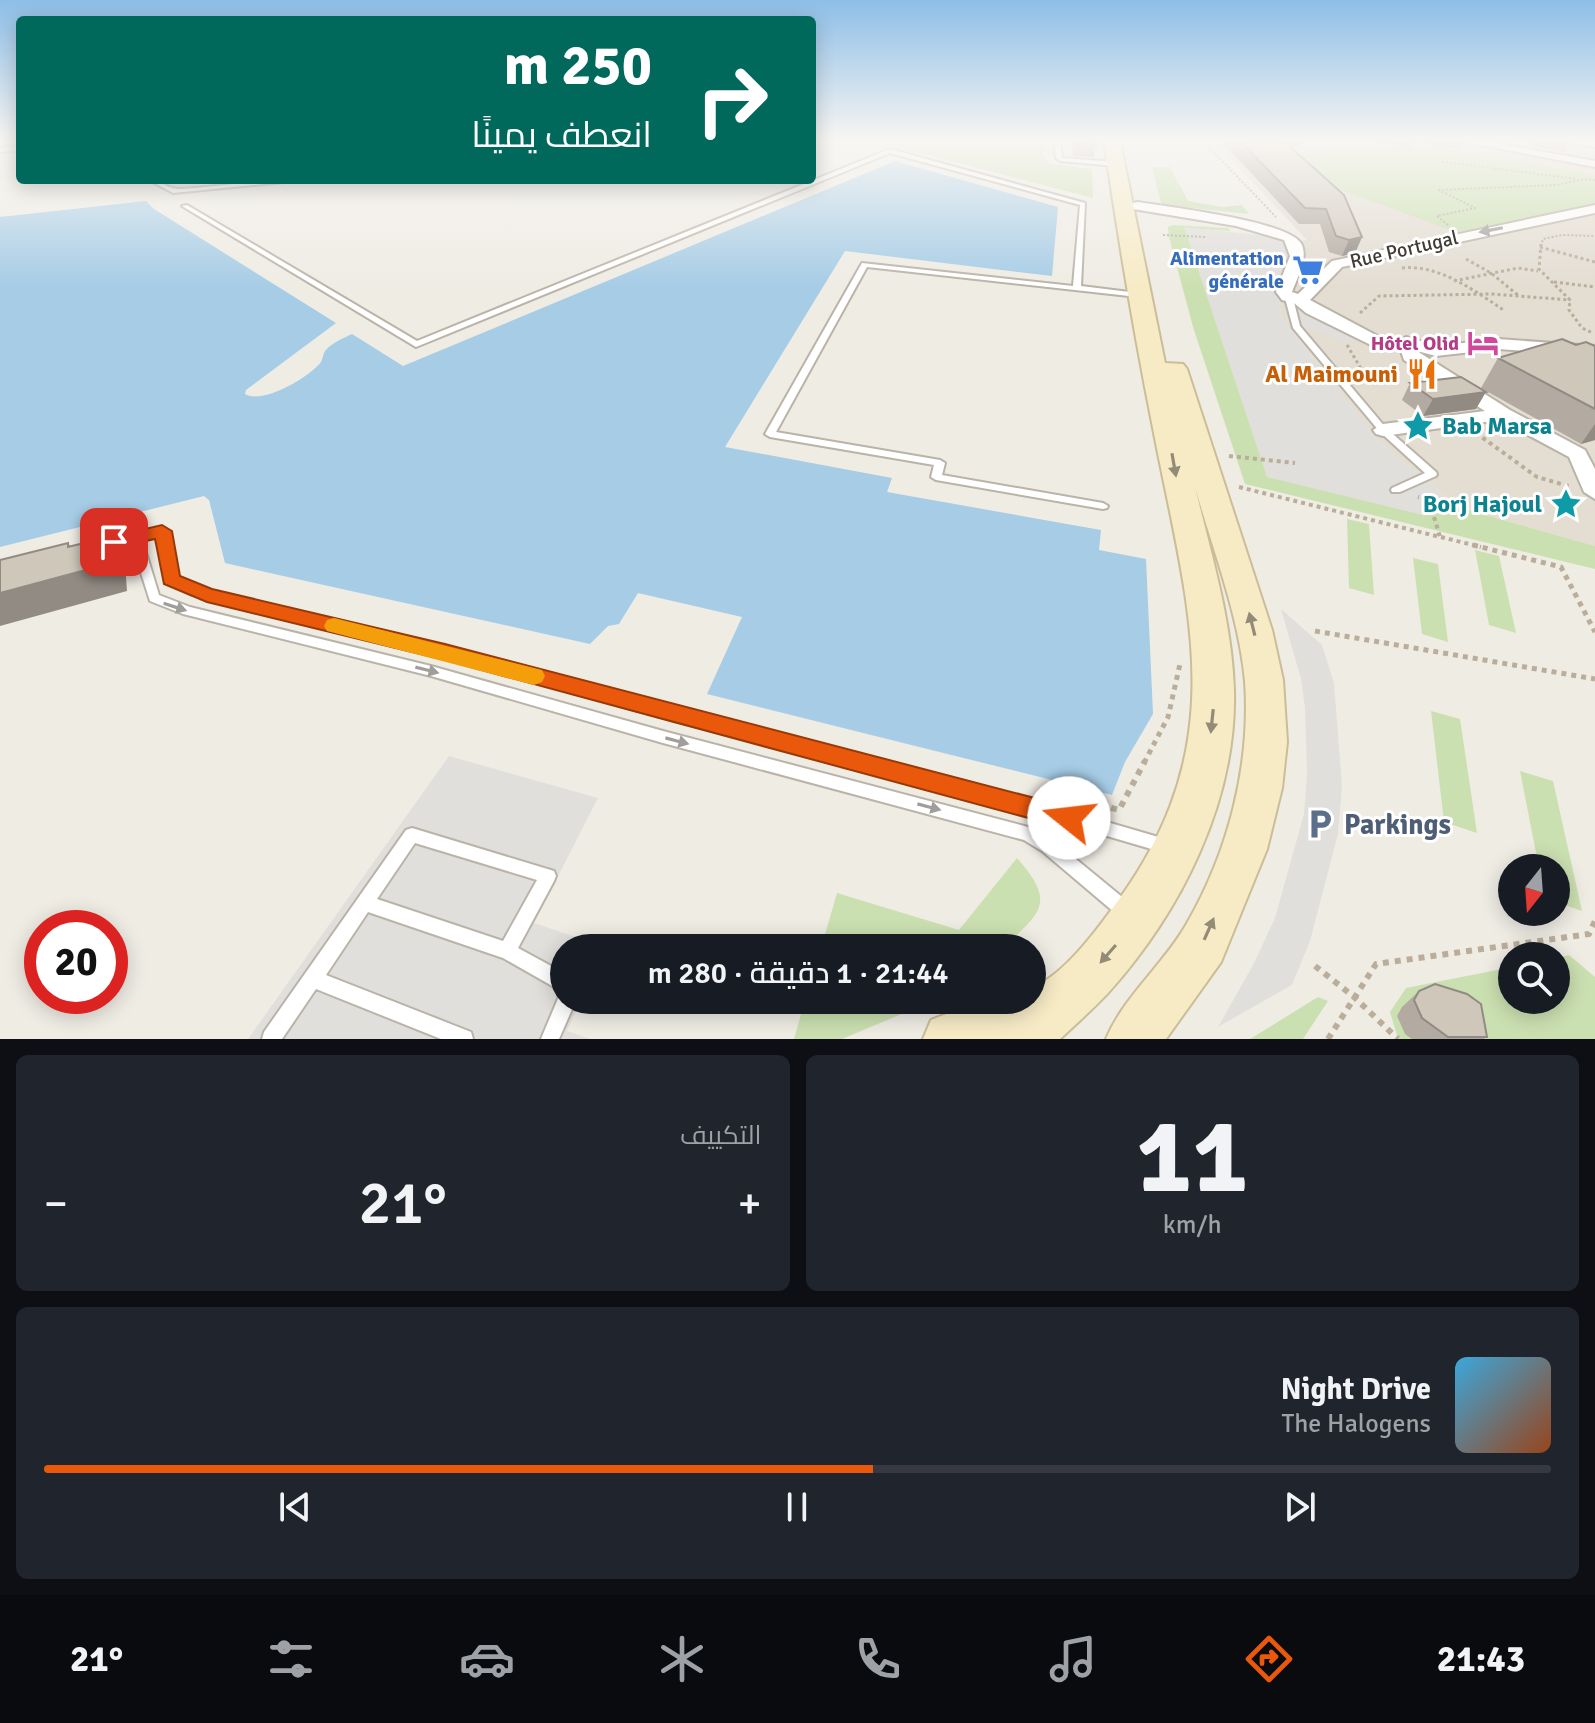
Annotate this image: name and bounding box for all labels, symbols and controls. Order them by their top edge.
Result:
text: 250 m [504,31,652,100]
icon: right [680,48,784,152]
text: انعطف يمينًا [471,113,652,158]
one-way arrow [1478,224,1503,236]
street label: Rue Portugal [1348,225,1461,274]
place label: Alimentation générale [1170,246,1284,294]
supermarket icon: Alimentation générale [1291,253,1325,287]
hotel icon: Hôtel Olid [1466,326,1500,360]
place label: Hôtel Olid [1371,331,1459,356]
restaurant icon: Al Maimouni [1405,357,1439,391]
place label: Al Maimouni [1265,359,1398,389]
place icon: Bab Marsa [1401,409,1435,443]
place label: Bab Marsa [1442,411,1552,441]
one-way arrow [1169,453,1181,478]
place icon: Borj Hajoul [1549,487,1583,521]
place label: Borj Hajoul [1423,489,1542,519]
pin [80,508,148,576]
icon: arrive [92,520,136,564]
one-way arrow [163,601,187,614]
one-way arrow [1246,611,1258,636]
one-way arrow [415,665,440,677]
one-way arrow [1205,709,1218,734]
one-way arrow [665,735,690,747]
position arrow [1027,776,1111,860]
one-way arrow [916,802,941,814]
parking icon: Parkings [1303,807,1337,841]
place label: Parkings [1344,808,1451,842]
north arrow [1498,854,1570,926]
map controls [1498,854,1570,1014]
speed limit sign: 20 [24,910,128,1014]
one-way arrow [1203,917,1216,941]
button: search [1498,942,1570,1014]
one-way arrow [1100,944,1117,964]
text: 21:44 · 1 دقيقة · 280 m [648,955,948,992]
text: 11 [1136,1093,1248,1221]
text: التكييف [680,1120,762,1152]
text: 21° [359,1167,447,1241]
text: − [44,1177,68,1231]
text: + [738,1177,762,1231]
text: km/h [1163,1209,1222,1241]
text: Night Drive [1281,1371,1431,1408]
text: The Halogens [1281,1408,1431,1440]
icon: previous [273,1485,317,1529]
icon: pause [775,1485,819,1529]
icon: next [1278,1485,1322,1529]
icon: filters [263,1631,319,1687]
icon: car [459,1631,515,1687]
icon: climate [654,1631,710,1687]
icon: phone [850,1631,906,1687]
icon: music [1045,1631,1101,1687]
icon: directions [1241,1631,1297,1687]
text: 21° [70,1637,123,1682]
text: 21:43 [1437,1637,1525,1682]

